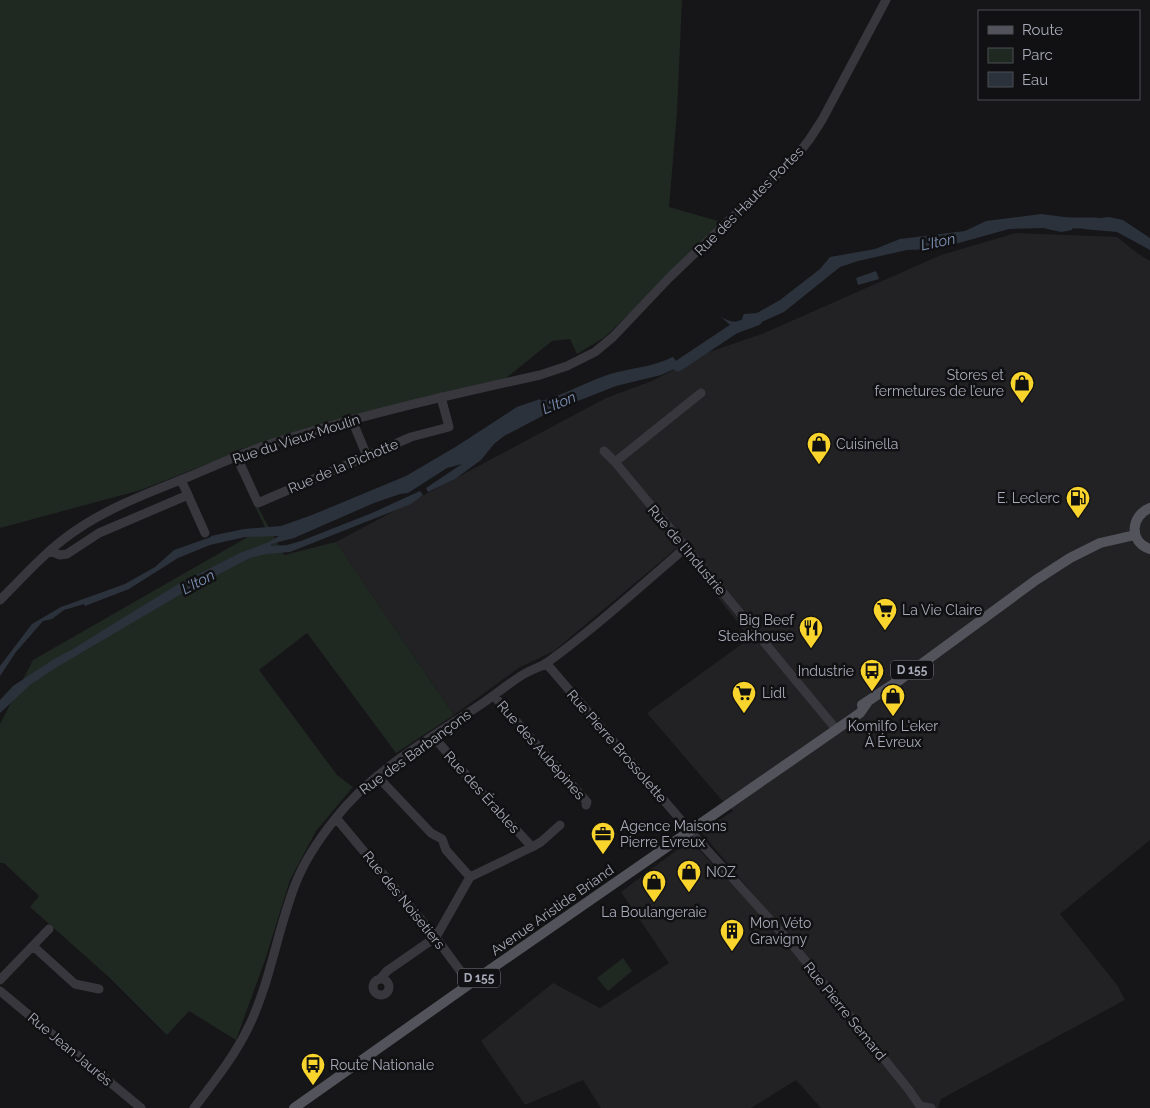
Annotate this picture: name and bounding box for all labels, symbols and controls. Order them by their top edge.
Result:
legend [978,10,1140,100]
text: Route [1022,21,1063,39]
text: Parc [1022,46,1053,64]
text: Eau [1022,71,1048,89]
street label: Rue des Hautes Portes [691,143,807,259]
water label: L'Iton [919,230,957,254]
place label: Stores et fermetures de l’eure [874,367,1004,399]
shop icon: Stores et fermetures de l’eure [1009,370,1035,404]
water label: L'Iton [539,388,579,418]
street label: Rue du Vieux Moulin [230,411,362,467]
shop icon: Cuisinella [806,431,832,465]
street label: Rue de la Pichotte [286,436,400,496]
place label: Cuisinella [836,436,898,452]
fuel station icon: E. Leclerc [1065,485,1091,519]
place label: E. Leclerc [997,490,1060,506]
street label: Rue de l'Industrie [645,502,729,598]
water label: L'Iton [178,566,218,598]
supermarket icon: La Vie Claire [872,597,898,631]
place label: La Vie Claire [902,602,982,618]
place label: Big Beef Steakhouse [718,612,795,644]
restaurant icon: Big Beef Steakhouse [798,615,824,649]
bus stop icon: Industrie [859,658,885,692]
road number: D 155 [891,660,933,680]
place label: Industrie [798,663,854,679]
supermarket icon: Lidl [731,680,757,714]
shop icon: Komilfo L'eker À Évreux [880,683,906,717]
place label: Lidl [762,685,786,701]
street label: Rue Pierre Brossolette [564,686,670,806]
street label: Rue des Aubépines [494,697,588,803]
street label: Rue des Barbançons [356,706,474,798]
place label: Komilfo L'eker À Évreux [848,718,938,750]
street label: Rue des Érables [441,747,524,836]
place label: Agence Maisons Pierre Evreux [620,818,727,850]
office icon: Agence Maisons Pierre Evreux [590,821,616,855]
street label: Rue des Noisetiers [360,848,448,952]
shop icon: NOZ [676,859,702,893]
street label: Avenue Aristide Briand [487,861,617,959]
place label: NOZ [706,864,736,880]
shop icon: La Boulangeraie [641,869,667,903]
place label: La Boulangeraie [601,904,707,920]
place label: Mon Véto Gravigny [750,915,811,947]
building icon: Mon Véto Gravigny [719,918,745,952]
street label: Rue Pierre Semard [801,959,889,1063]
road number: D 155 [458,968,500,988]
street label: Rue Jean Jaurès [25,1009,115,1089]
bus stop icon: Route Nationale [300,1052,326,1086]
place label: Route Nationale [330,1057,434,1073]

